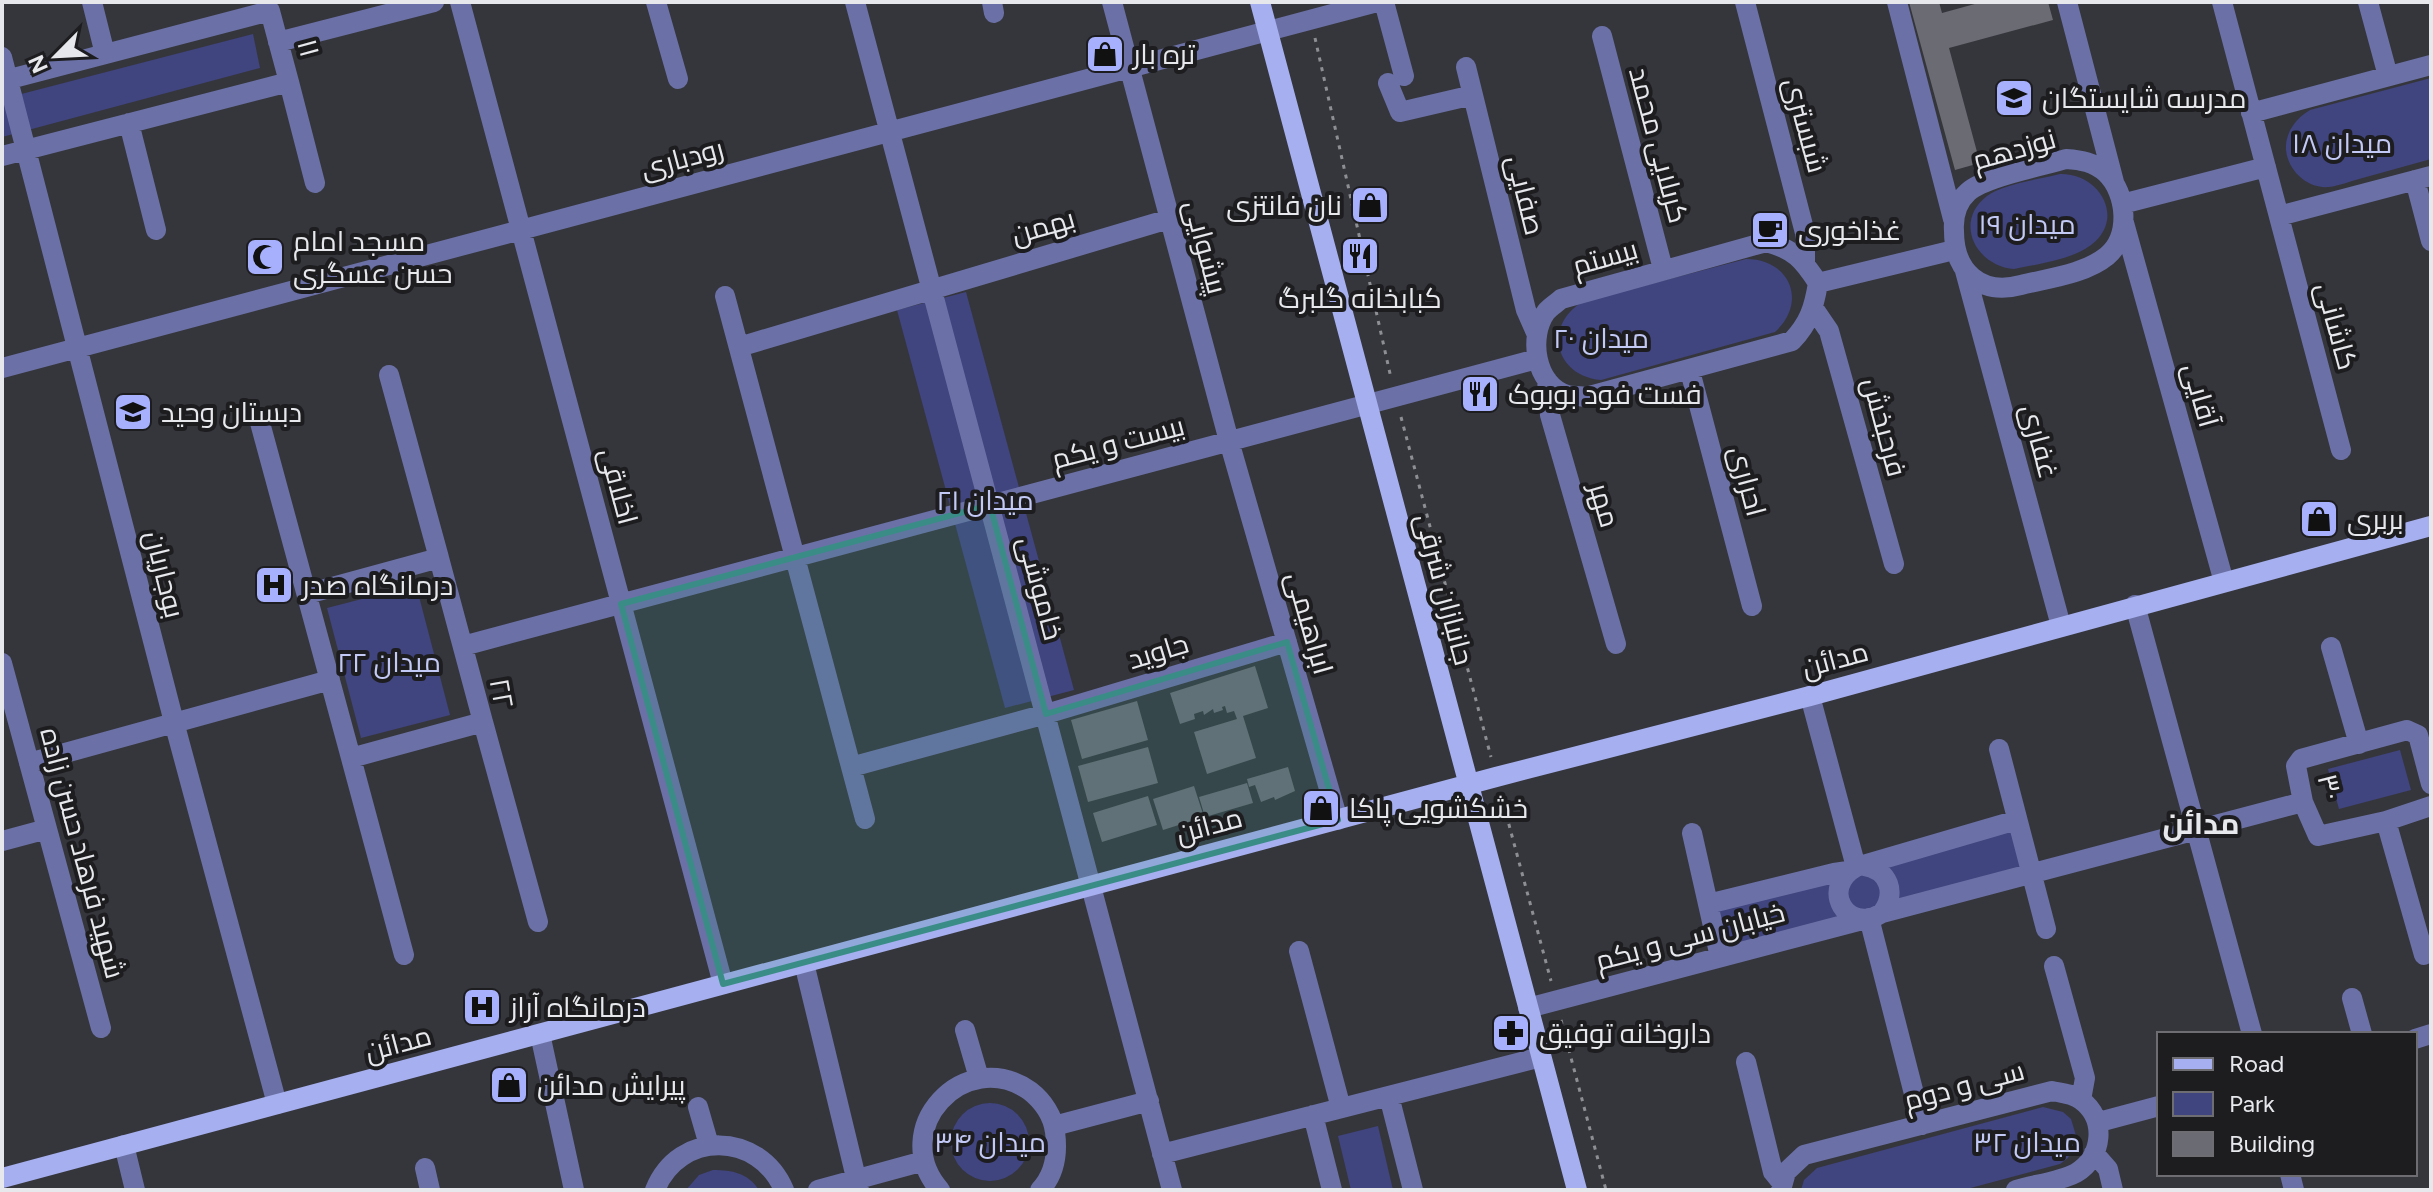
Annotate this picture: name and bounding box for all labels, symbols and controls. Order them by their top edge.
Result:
north arrow [16,16,96,96]
shop icon: تره بار [1084,33,1126,75]
street label: ۱۱ [290,35,328,61]
place label: تره بار [1131,37,1196,71]
text: N [22,51,54,77]
street label: کربلایی محمد [1622,63,1696,227]
street label: شبستری [1777,74,1835,176]
school or university icon: مدرسه شایستگان [1993,77,2035,119]
place label: مدرسه شایستگان [2042,81,2247,115]
street label: نوزدهم [1968,121,2061,180]
park label: میدان ۱۸ [2292,126,2392,160]
street label: رودباری [637,131,727,185]
street label: صفایی [1500,151,1552,239]
shop icon: نان فانتزی [1349,184,1391,226]
place label: نان فانتزی [1226,188,1342,222]
street label: پیشوایی [1175,196,1235,299]
street label: بهمن [1007,201,1079,251]
park label: میدان ۱۹ [1978,207,2076,241]
cafe icon: غذاخوری [1749,209,1791,251]
place label: غذاخوری [1798,213,1901,247]
place label: مسجد امام حسن عسگری [293,224,453,290]
street label: بیستم [1568,231,1642,285]
restaurant icon: کبابخانه گلبرگ [1339,235,1381,277]
mosque icon: مسجد امام حسن عسگری [244,236,286,278]
street label: کاشانی [2309,278,2365,374]
place label: کبابخانه گلبرگ [1278,281,1442,315]
park label: میدان ۲۰ [1553,321,1649,355]
street label: آقایی [2176,359,2226,431]
restaurant icon: فست فود بوبوک [1459,373,1501,415]
street label: فرحبخش [1856,374,1914,480]
place label: فست فود بوبوک [1508,377,1702,411]
school or university icon: دبستان وحید [112,391,154,433]
place label: دبستان وحید [161,395,302,429]
street label: غفاری [2014,400,2066,482]
street label: بیست و یکم [1048,408,1189,479]
street label: احراری [1722,442,1774,520]
street label: اخلاقی [592,444,646,528]
street label: مهر [1582,477,1628,531]
park label: میدان ۲۱ [936,483,1034,517]
shop icon: بربری [2298,498,2340,540]
place label: بربری [2347,502,2404,536]
street label: جانبازان شرقی [1408,509,1482,669]
street label: بوجاریان [138,527,192,621]
street label: خاموشی [1011,532,1071,644]
hospital icon: درمانگاه صدر [253,564,295,606]
place label: درمانگاه صدر [300,568,453,602]
street label: ابراهیمی [1279,568,1341,678]
street label: جاوید [1124,626,1192,676]
street label: مدائن [1798,634,1872,684]
park label: میدان ۲۲ [337,645,441,679]
street label: ۲۲ [483,676,521,710]
street label: شهید فرهاد حسن زاده [33,724,133,982]
street label: ۳۰ [2310,770,2350,804]
shop icon: خشکشویی پاکا [1300,787,1342,829]
place label: خشکشویی پاکا [1349,791,1528,827]
street label: مدائن [1172,800,1246,850]
district label: مدائن [2162,805,2240,842]
street label: خیابان سی و یکم [1592,894,1789,981]
hospital icon: درمانگاه آراز [461,986,503,1028]
place label: درمانگاه آراز [508,990,646,1024]
pharmacy icon: داروخانه توفیق [1490,1012,1532,1054]
place label: داروخانه توفیق [1539,1016,1711,1050]
street label: مدائن [361,1018,435,1068]
legend [2157,1032,2417,1176]
text: Road [2229,1049,2284,1078]
street label: سی و دوم [1900,1053,2029,1120]
shop icon: پیرایش مدائن [488,1064,530,1106]
place label: پیرایش مدائن [537,1068,686,1104]
text: Park [2229,1089,2275,1118]
park label: میدان ۳۴ [934,1125,1046,1159]
park label: میدان ۳۲ [1973,1125,2081,1159]
text: Building [2229,1129,2315,1158]

